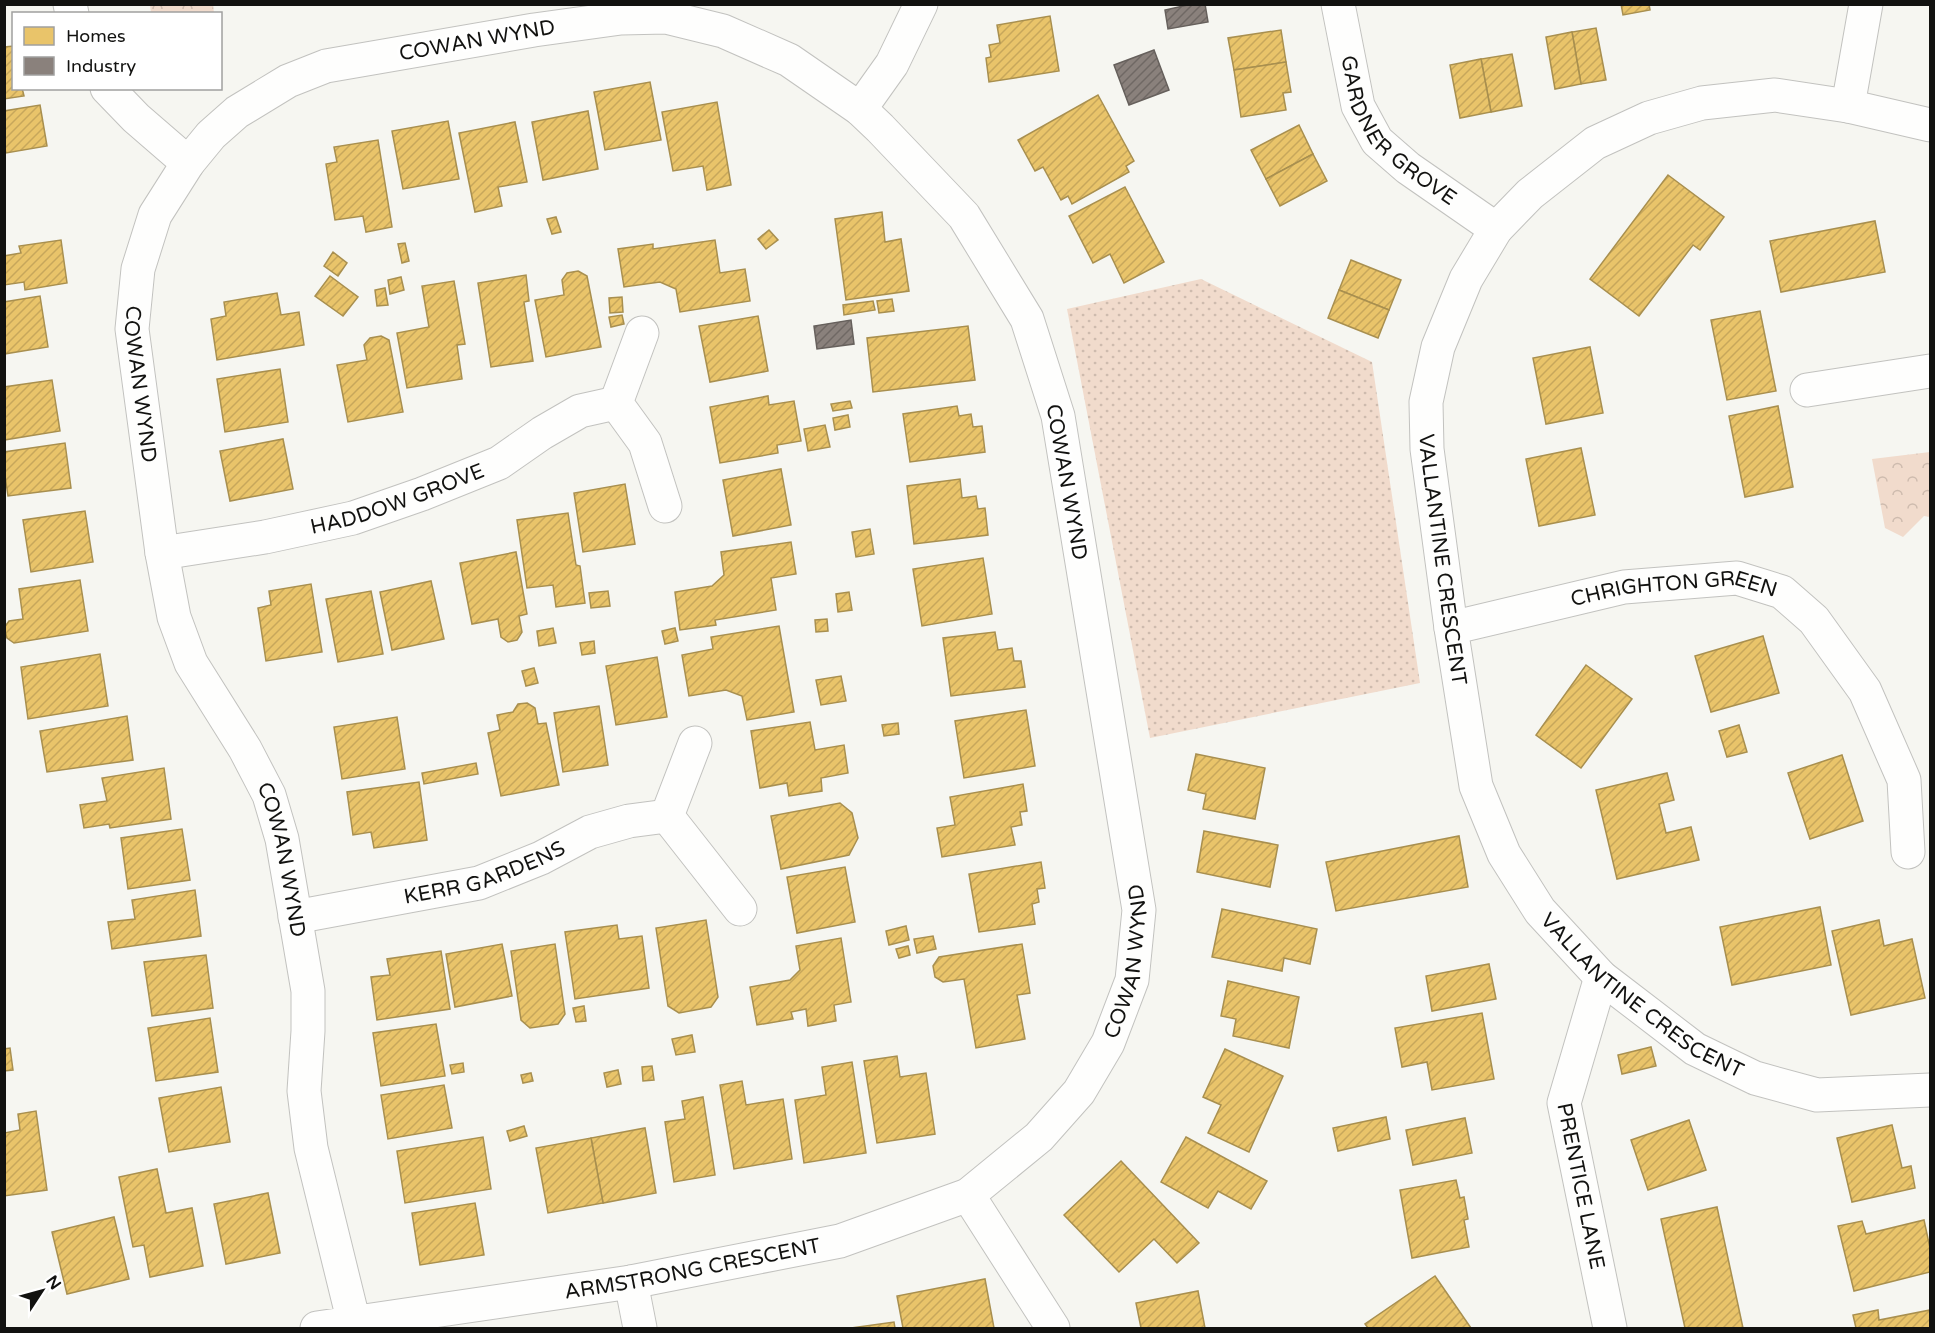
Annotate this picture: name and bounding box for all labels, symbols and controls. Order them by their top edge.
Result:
legend [12,12,222,90]
street label: COWAN WYND [397,14,557,67]
text: Homes [66,25,126,47]
street label: GARDNER GROVE [1335,53,1461,211]
text: Industry [66,55,137,77]
street label: COWAN WYND [118,304,162,464]
street label: COWAN WYND [1040,402,1093,562]
street label: VALLANTINE CRESCENT [1414,433,1472,687]
street label: HADDOW GROVE [308,458,488,540]
street label: CHRIGHTON GREEN [1568,566,1780,612]
street label: COWAN WYND [251,778,311,939]
street label: KERR GARDENS [402,836,569,910]
street label: COWAN WYND [1099,882,1153,1042]
street label: VALLANTINE CRESCENT [1535,908,1748,1084]
street label: PRENTICE LANE [1551,1101,1610,1271]
street label: ARMSTRONG CRESCENT [563,1233,823,1305]
north arrow [12,1261,72,1321]
text: N [41,1272,65,1294]

